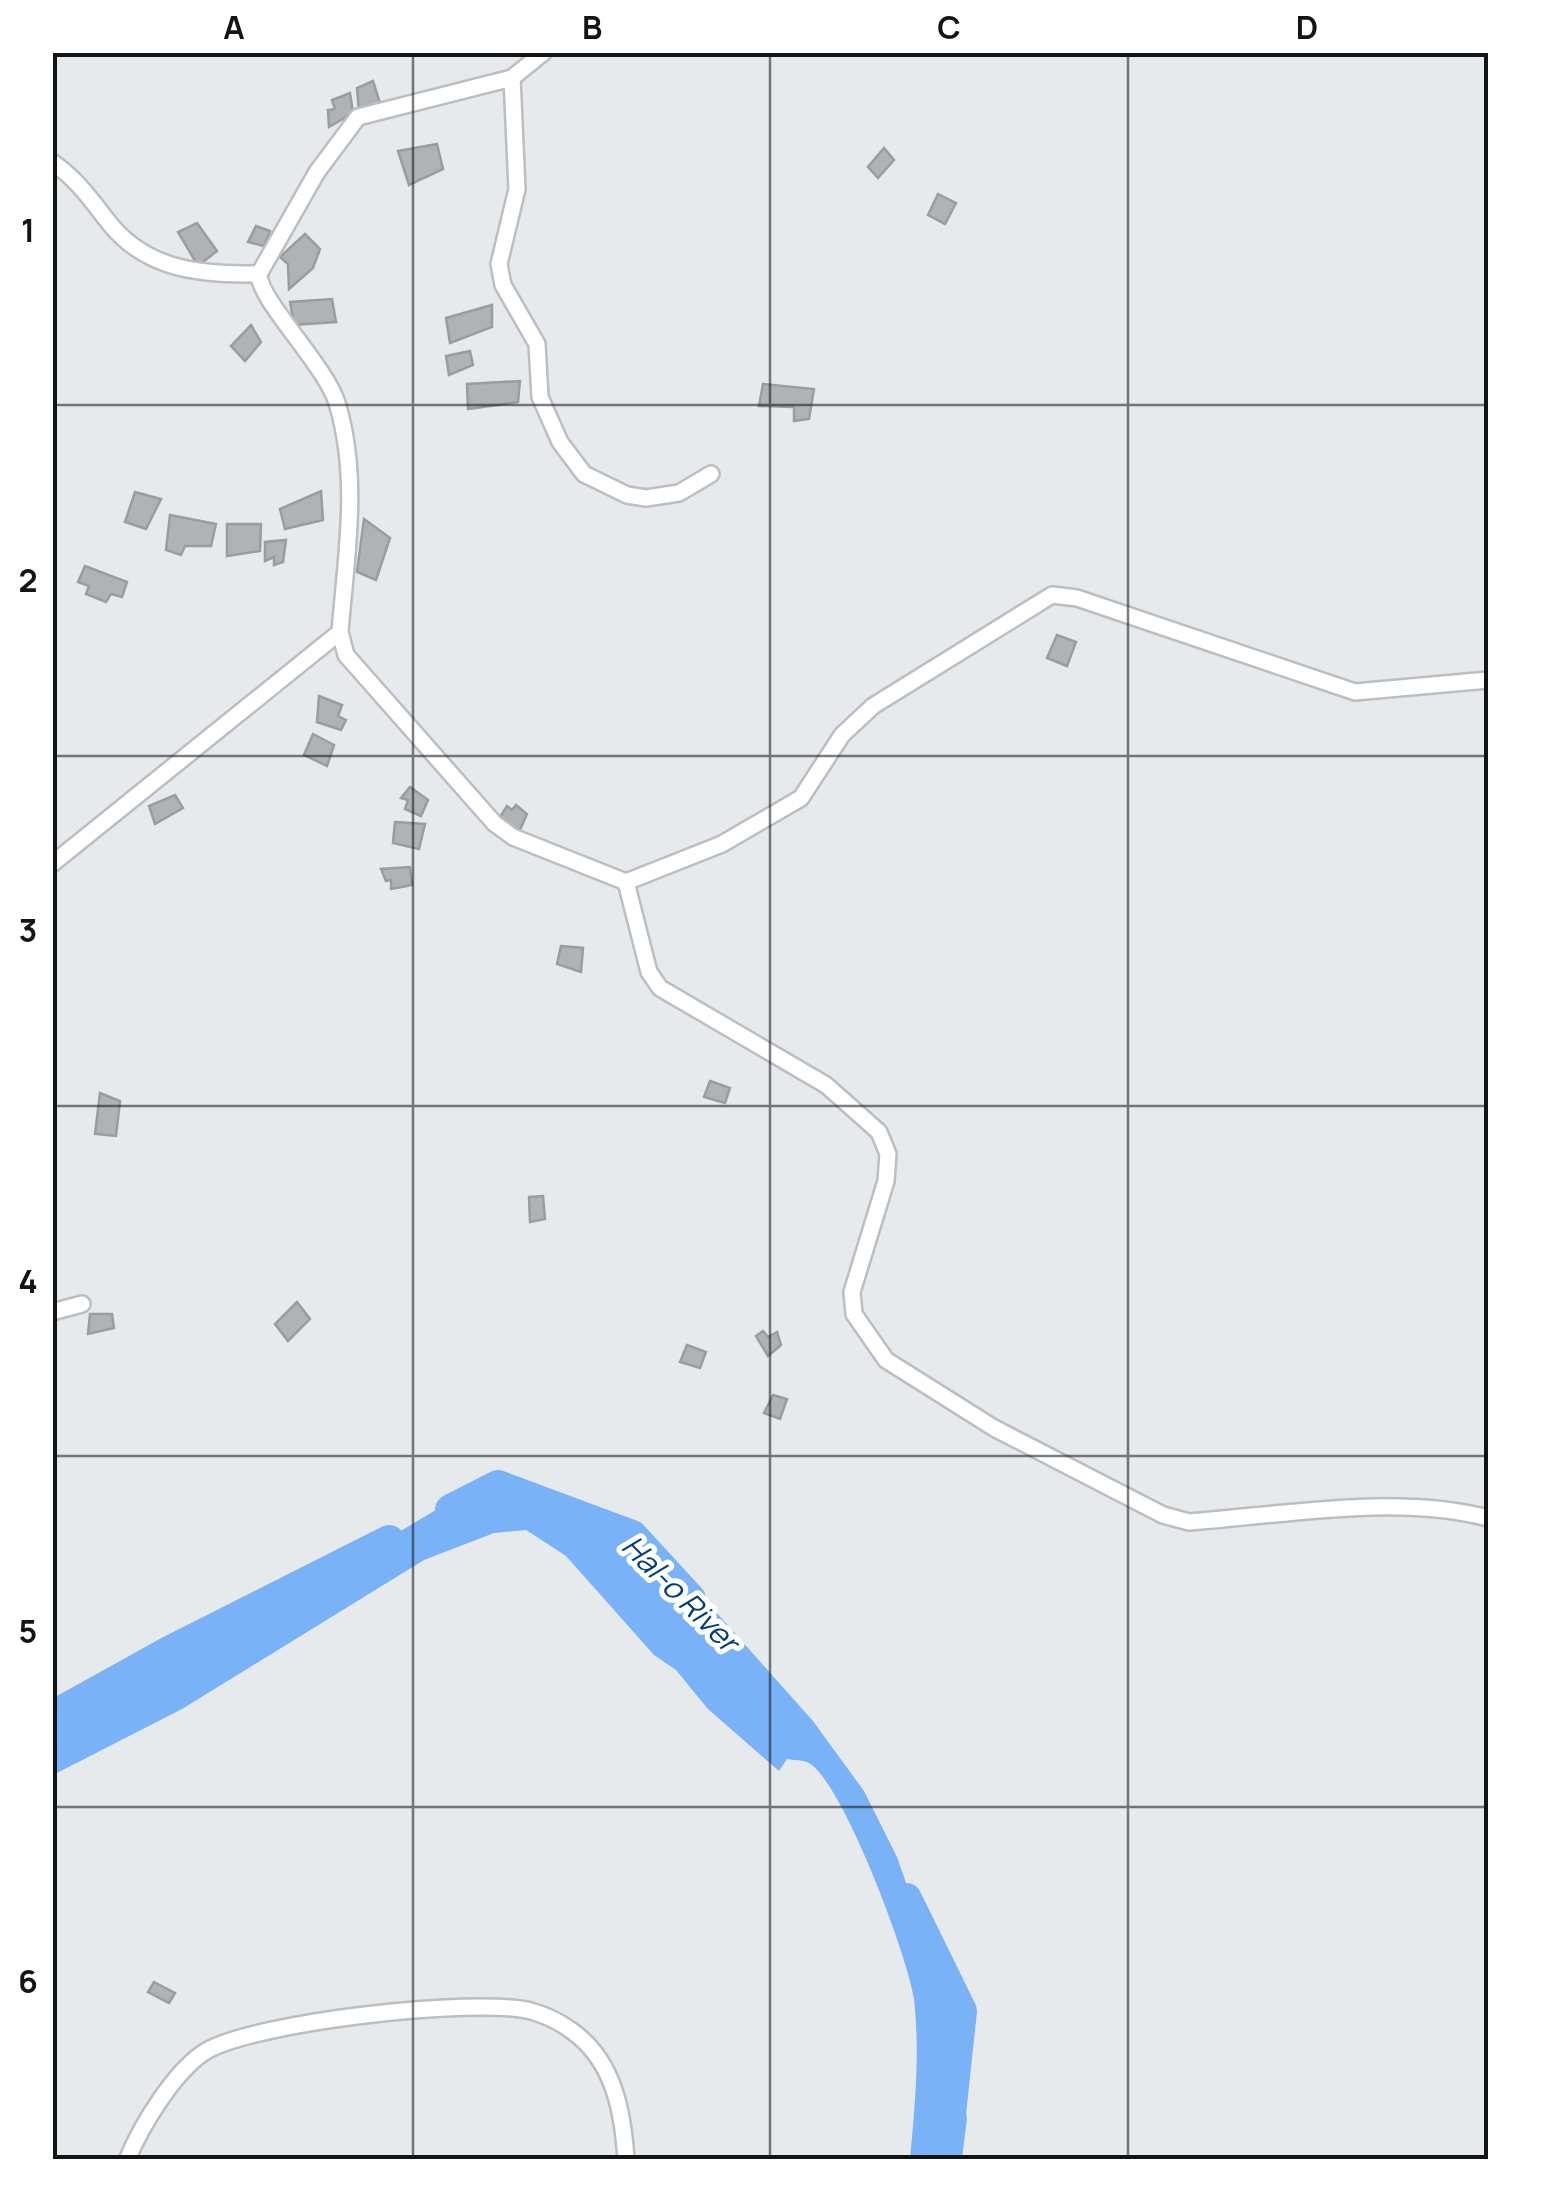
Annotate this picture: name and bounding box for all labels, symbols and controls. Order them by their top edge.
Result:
text: A [223,5,245,49]
text: B [582,5,602,49]
text: C [937,5,961,49]
text: D [1296,5,1318,49]
text: 1 [21,208,35,252]
text: 2 [18,558,38,602]
text: 3 [19,908,37,952]
text: 4 [18,1259,38,1303]
water label: Hal-o River [614,1526,751,1663]
text: 5 [19,1609,37,1653]
text: 6 [18,1959,38,2003]

